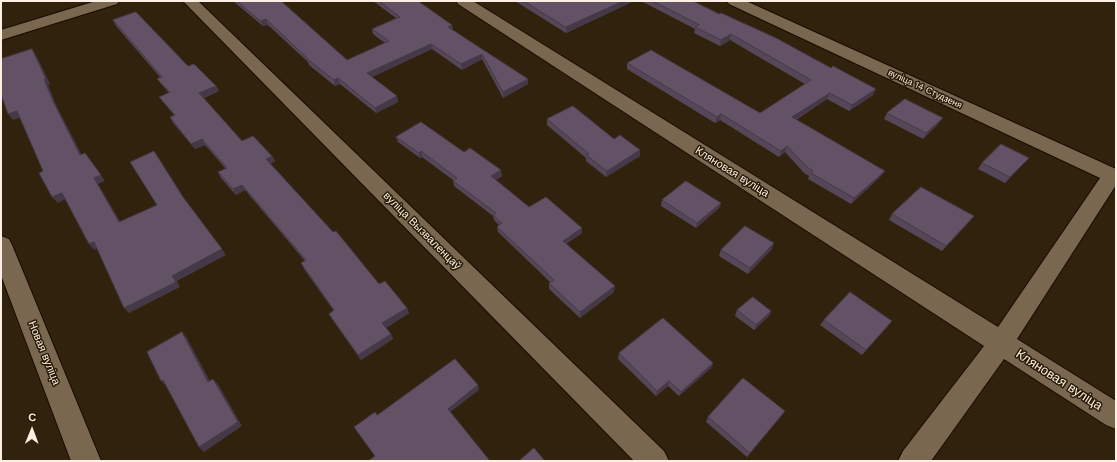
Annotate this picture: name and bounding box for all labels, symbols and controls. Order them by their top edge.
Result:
street label: вуліца 14 Студзеня [886,67,964,111]
street label: Кляновая вуліца [693,144,771,200]
street label: вуліца Вызваленцаў [380,189,464,273]
street label: Новая вуліца [25,319,63,387]
street label: Кляновая вуліца [1013,346,1105,414]
north arrow [12,410,52,450]
text: С [28,411,36,424]

